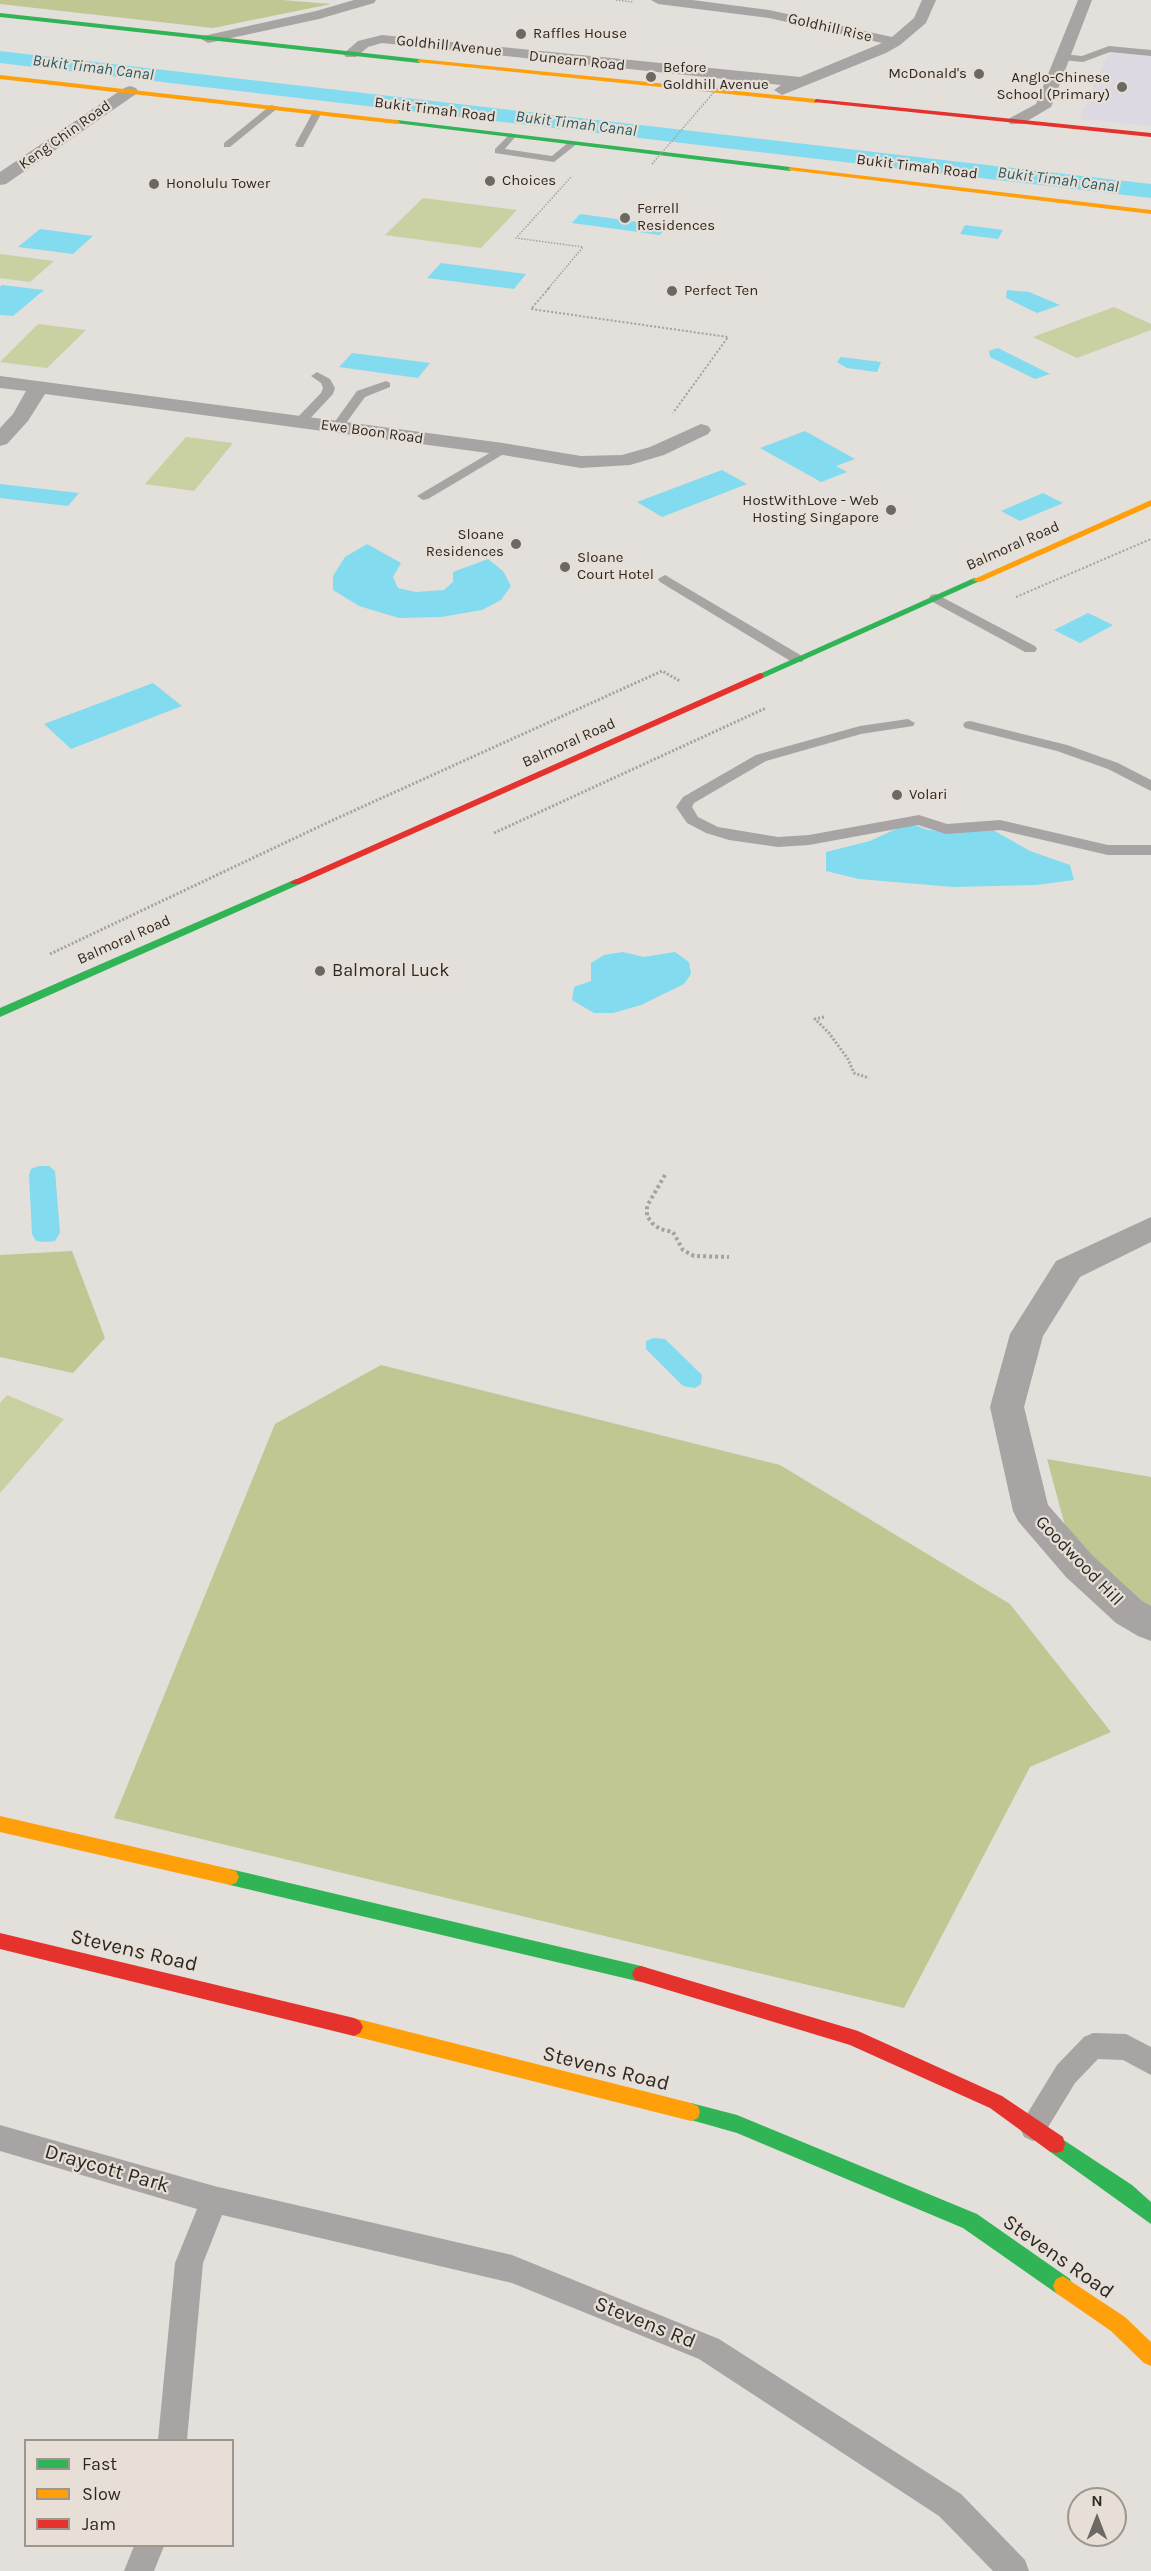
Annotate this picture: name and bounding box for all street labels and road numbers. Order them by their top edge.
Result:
street label: Goldhill Rise [786,10,874,46]
street label: Goldhill Avenue [395,32,503,60]
street label: Dunearn Road [528,47,626,75]
street label: Bukit Timah Road [373,94,497,126]
street label: Keng Chin Road [16,97,114,173]
street label: Bukit Timah Road [855,151,979,183]
street label: Ewe Boon Road [320,416,424,448]
street label: Balmoral Road [964,517,1062,575]
street label: Balmoral Road [520,714,618,772]
street label: Balmoral Road [75,911,173,969]
street label: Goodwood Hill [1031,1511,1127,1611]
street label: Stevens Road [68,1924,200,1978]
street label: Stevens Road [540,2041,672,2097]
street label: Draycott Park [42,2139,172,2199]
street label: Stevens Road [998,2209,1118,2305]
street label: Stevens Rd [591,2291,699,2355]

